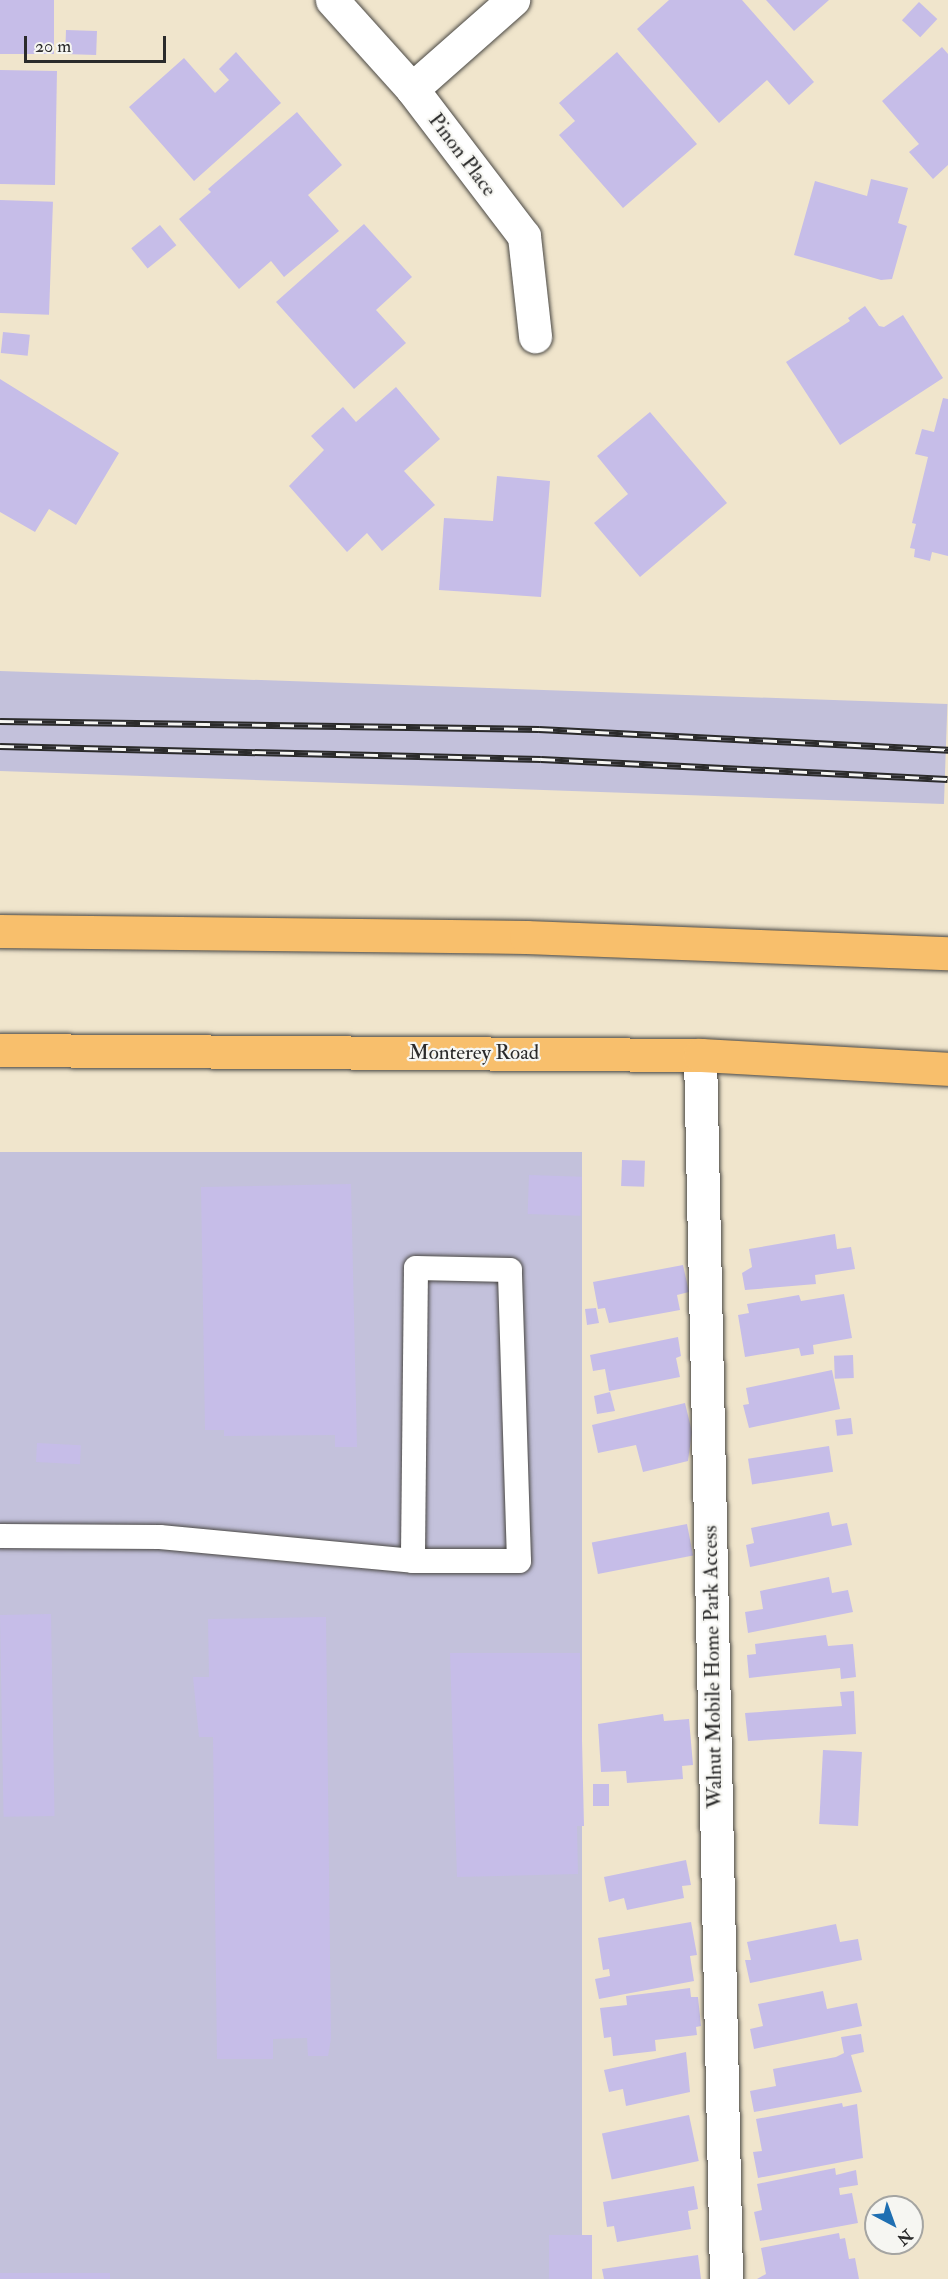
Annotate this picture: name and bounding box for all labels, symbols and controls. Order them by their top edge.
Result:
scale bar [27,24,170,62]
text: 20 m [35,35,71,58]
street label: Pinon Place [423,109,501,201]
street label: Monterey Road [409,1040,539,1066]
street label: Walnut Mobile Home Park Access [698,1525,728,1809]
north arrow [864,2195,924,2255]
text: N [893,2225,916,2249]

